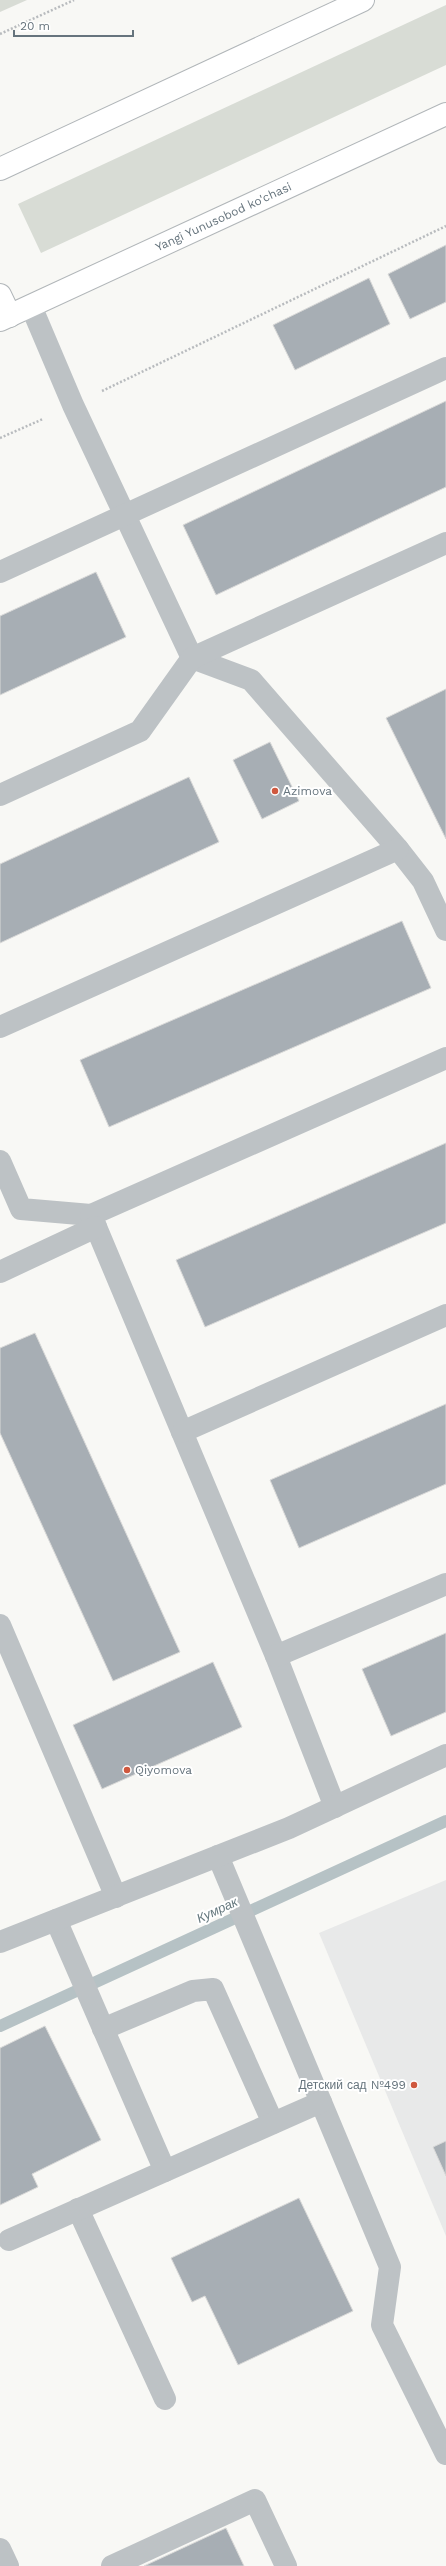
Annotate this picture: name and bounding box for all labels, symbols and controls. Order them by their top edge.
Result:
scale bar [14,12,133,38]
text: 20 m [20,19,50,33]
street label: Yangi Yunusobod ko'chasi [153,179,294,254]
place label: Azimova [283,784,332,798]
marker: Azimova [270,786,280,796]
place label: Qiyomova [135,1763,192,1777]
marker: Qiyomova [122,1765,132,1775]
water label: Кумрак [194,1894,241,1926]
place label: Детский сад №499 [298,2078,406,2092]
marker: Детский сад №499 [409,2080,419,2090]

